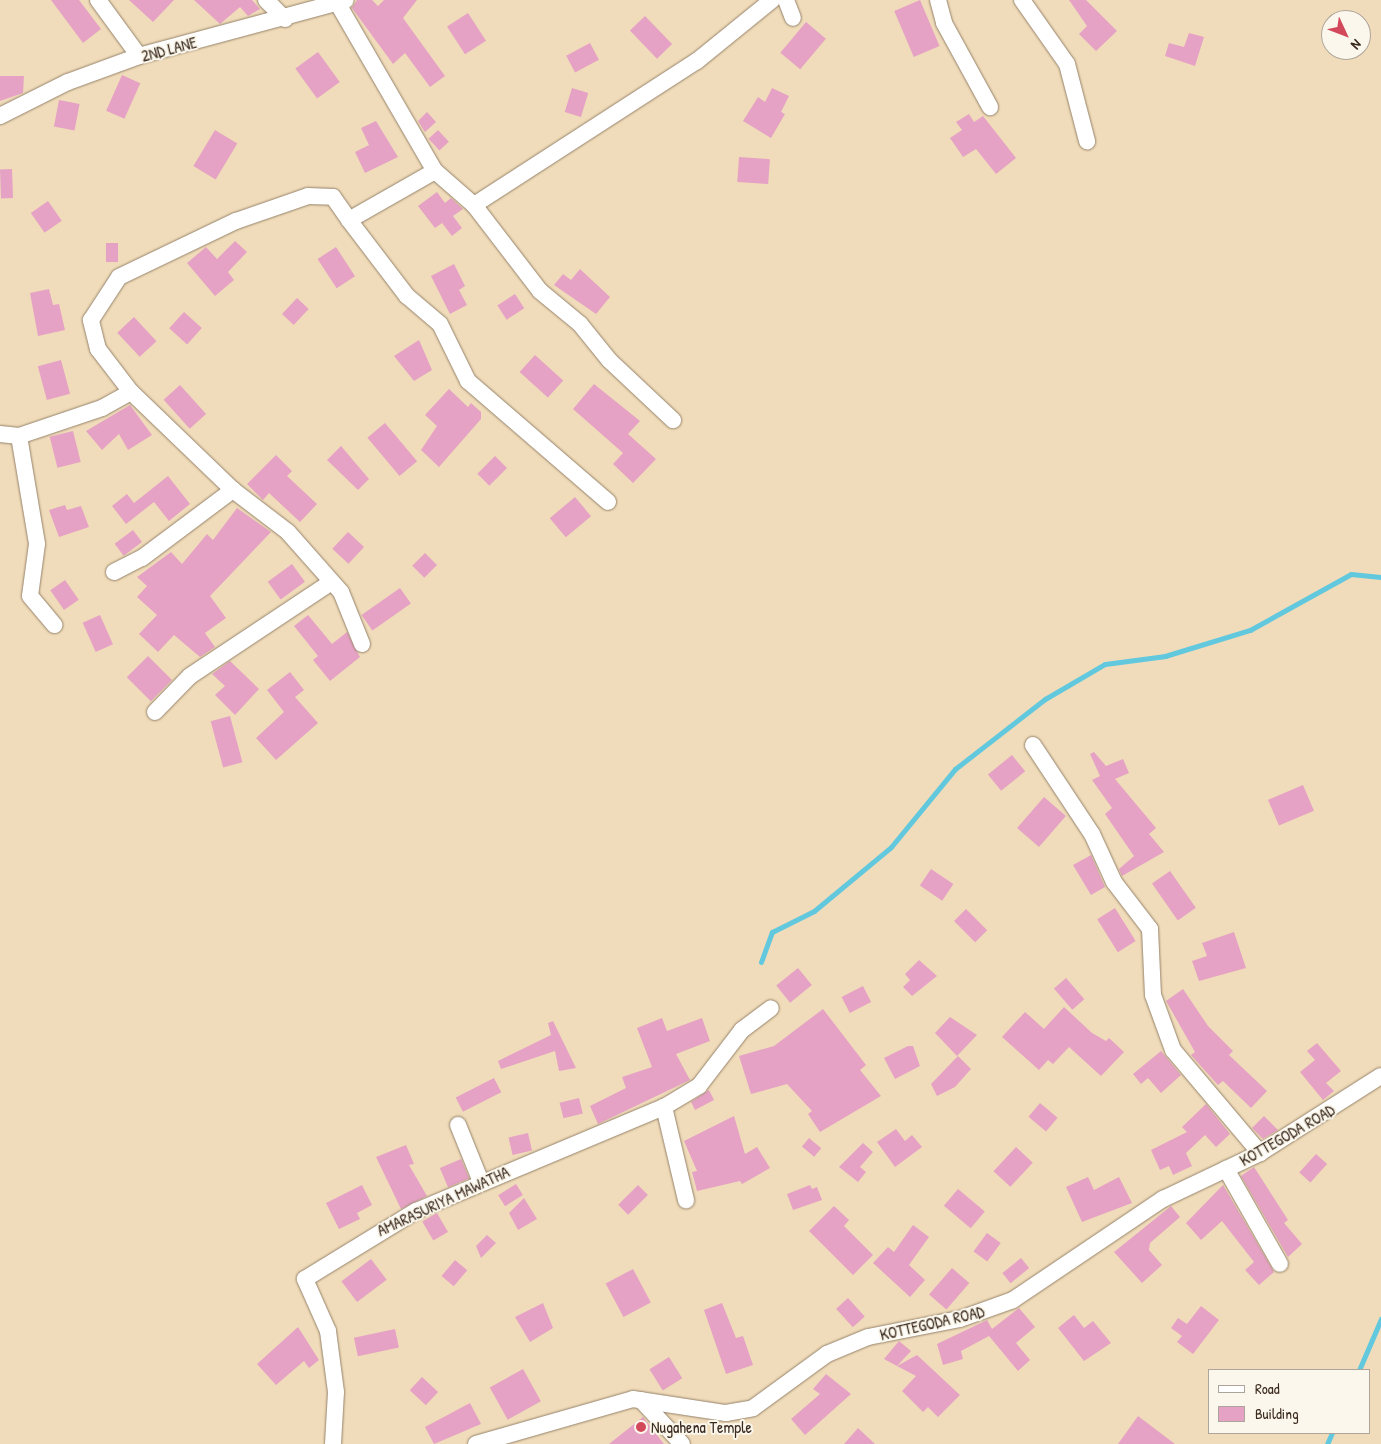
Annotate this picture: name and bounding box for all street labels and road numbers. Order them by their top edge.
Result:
street label: 2ND LANE [139,32,199,66]
street label: KOTTEGODA ROAD [1236,1100,1338,1170]
street label: AMARASURIYA MAWATHA [374,1162,512,1240]
street label: KOTTEGODA ROAD [878,1302,986,1344]

